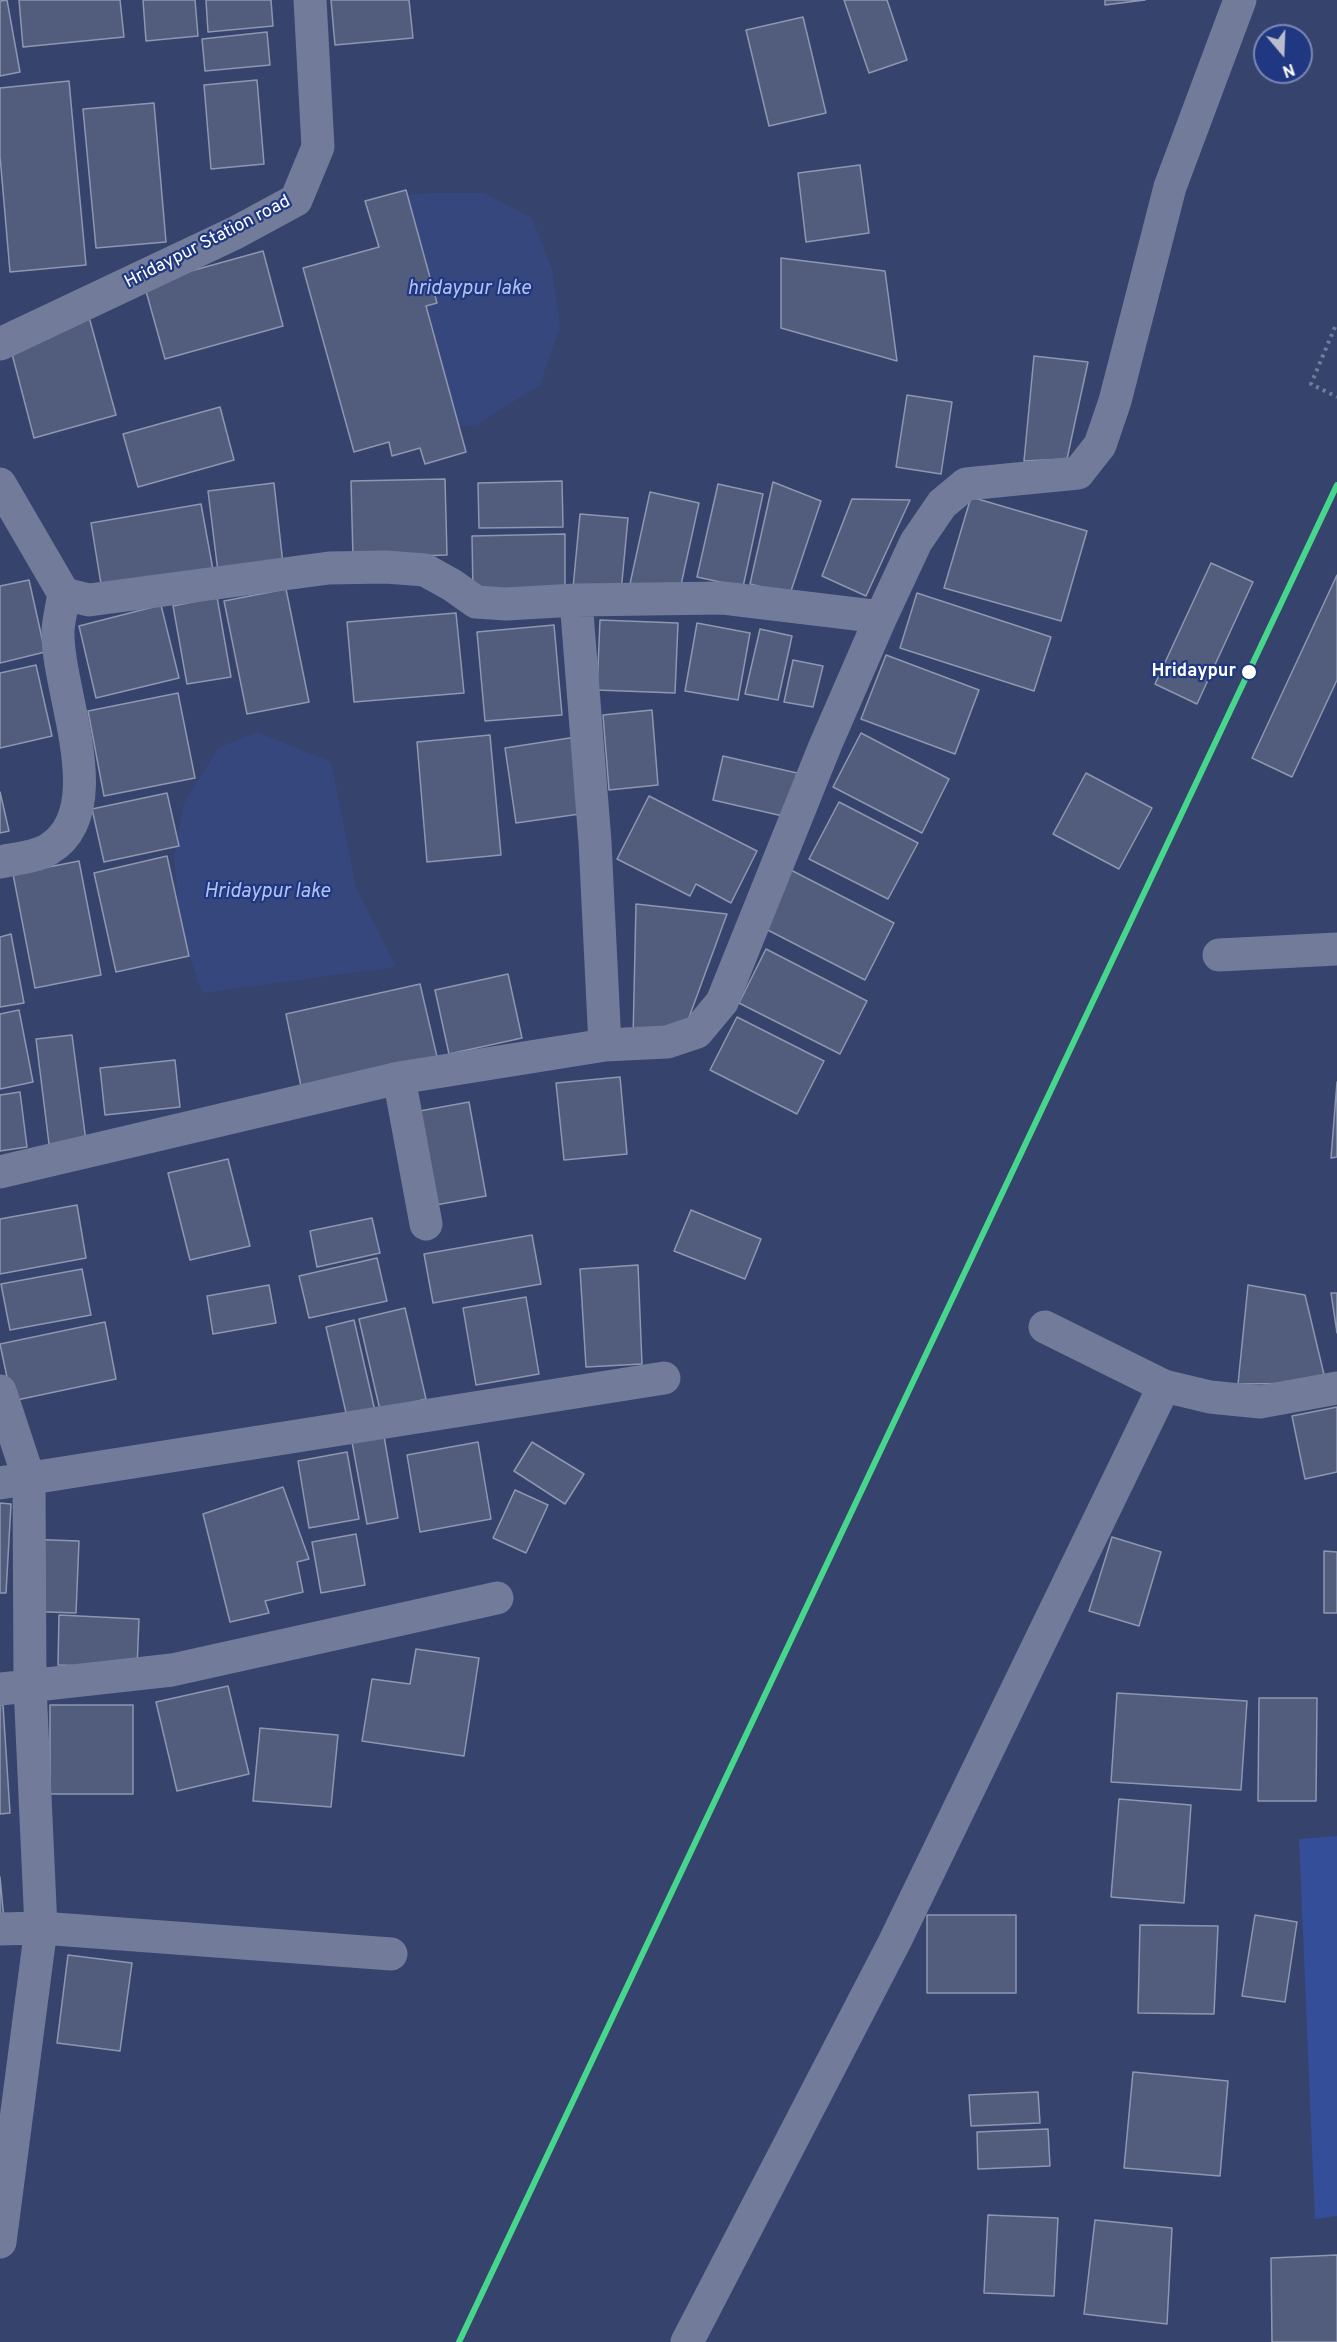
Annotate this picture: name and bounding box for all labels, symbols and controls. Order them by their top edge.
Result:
north arrow [1253,24,1313,84]
text: N [1280,58,1297,80]
street label: Hridaypur Station road [121,192,295,294]
water label: hridaypur lake [407,278,531,302]
place label: Hridaypur [1151,661,1236,683]
marker: Hridaypur [1240,663,1258,681]
water label: Hridaypur lake [204,881,330,905]

